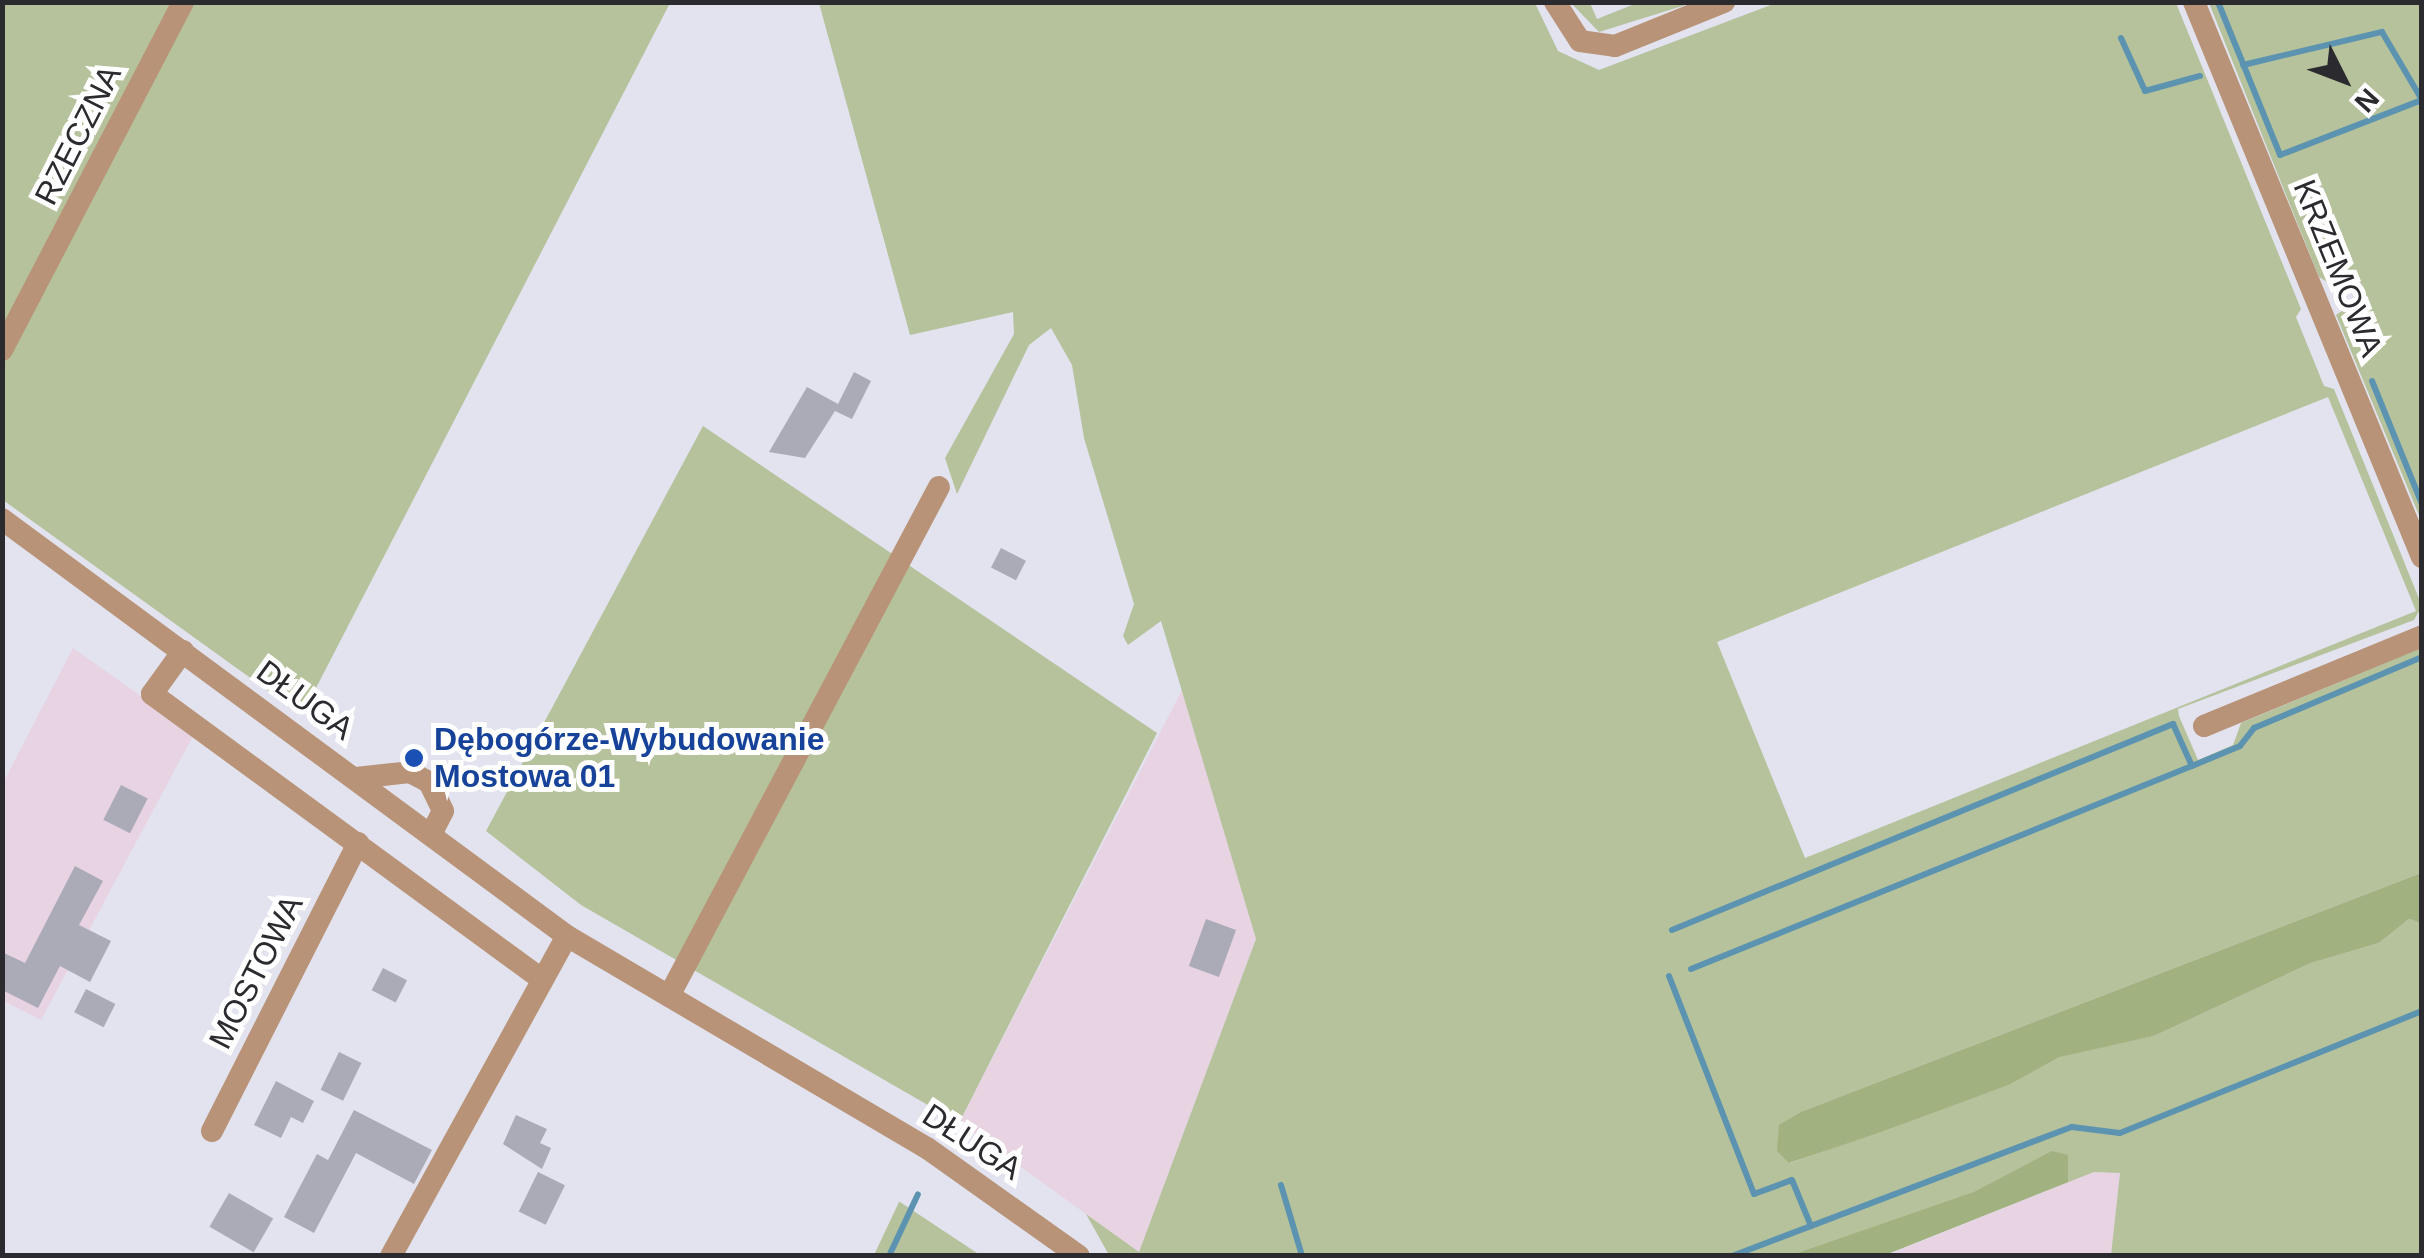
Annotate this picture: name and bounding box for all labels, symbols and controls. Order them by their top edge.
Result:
north arrow [2294,30,2394,130]
street label: RZECZNA [27,59,129,211]
text: N [2348,83,2385,118]
street label: KRZEMOWA [2285,174,2391,362]
street label: DŁUGA [249,652,361,748]
place label: Dębogórze-Wybudowanie Mostowa 01 [434,721,825,796]
marker: Dębogórze-Wybudowanie Mostowa 01 [403,747,425,769]
street label: MOSTOWA [201,889,311,1055]
street label: DŁUGA [915,1096,1029,1188]

